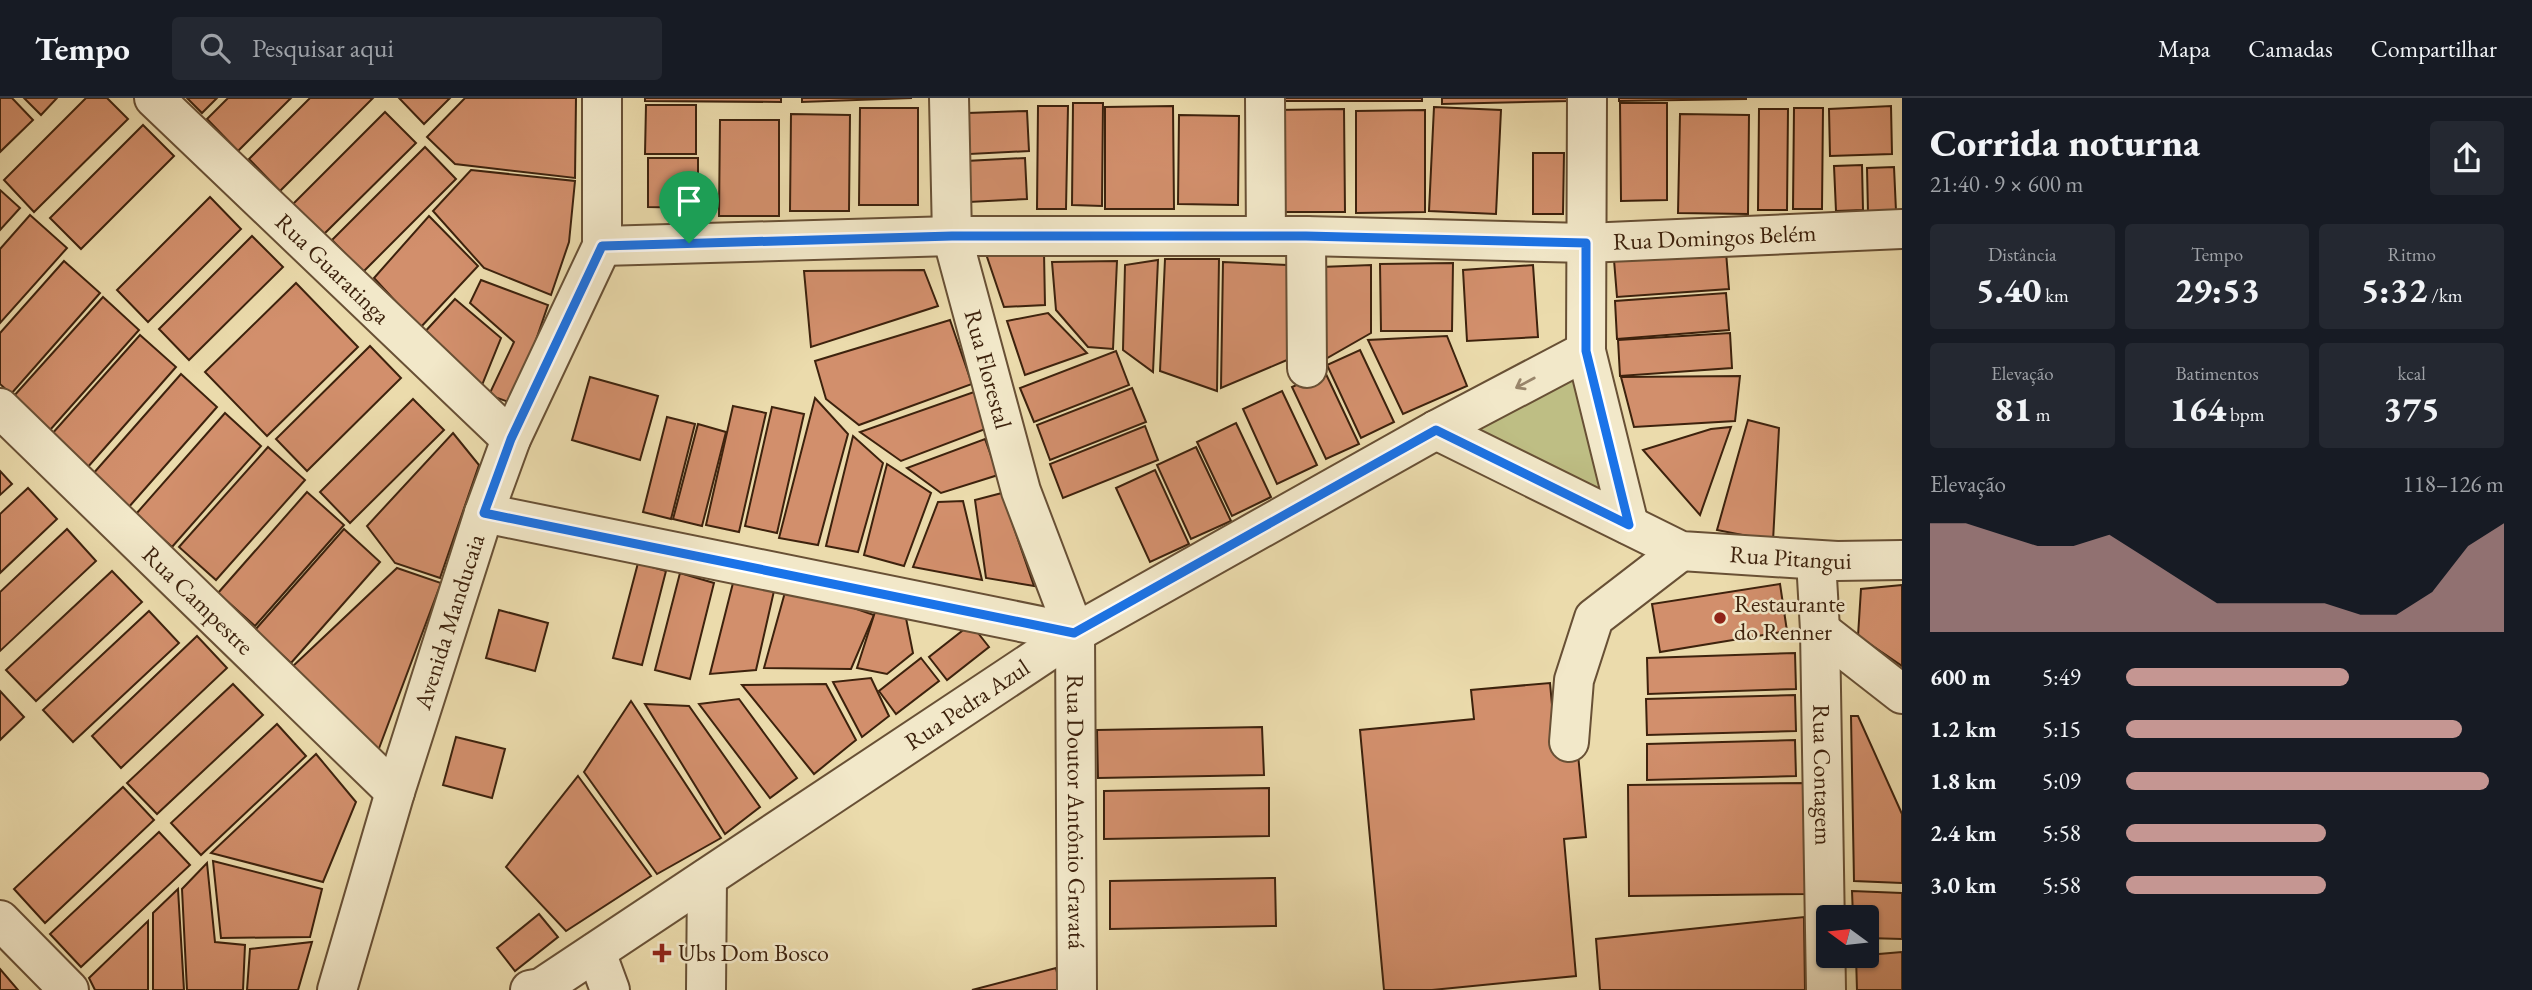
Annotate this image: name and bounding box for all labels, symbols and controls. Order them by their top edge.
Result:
search box [172,17,662,80]
text: Tempo [35,27,130,70]
icon: search [196,29,234,67]
text: Pesquisar aqui [252,31,394,65]
text: Mapa [2158,33,2210,64]
text: Camadas [2248,33,2333,64]
text: Compartilhar [2371,33,2497,64]
text: Corrida noturna [1930,118,2200,167]
button: share [2430,121,2504,195]
text: 21:40 · 9 × 600 m [1930,169,2083,199]
pin [659,171,719,243]
icon: arrive [670,182,708,220]
street label: Rua Guaratinga [269,206,397,331]
street label: Rua Domingos Belém [1612,217,1817,257]
text: Distância [1988,242,2057,267]
text: Tempo [2191,242,2243,267]
text: Ritmo [2387,242,2436,267]
text: 5.40 [1976,267,2041,312]
text: 29:53 [2174,267,2260,312]
text: 5:32 [2361,267,2428,312]
text: km [2041,283,2069,308]
text: /km [2428,283,2463,308]
street label: Rua Florestal [958,306,1019,432]
text: Elevação [1991,361,2054,386]
text: Batimentos [2175,361,2259,386]
text: kcal [2397,361,2426,386]
one-way arrow [1515,376,1536,390]
text: 81 [1994,386,2032,431]
text: 164 [2170,386,2226,431]
text: 375 [2383,386,2440,431]
text: m [2032,402,2051,427]
text: bpm [2226,402,2264,427]
text: Elevação [1930,469,2006,499]
text: 118–126 m [2403,469,2504,499]
street label: Avenida Manducaia [406,530,491,714]
street label: Rua Pitangui [1729,538,1852,576]
street label: Rua Campestre [136,539,261,661]
place label: Restaurante do Renner [1734,588,1845,647]
marker: Restaurante do Renner [1712,610,1728,626]
street label: Rua Pedra Azul [899,651,1036,757]
text: 600 m [1930,662,1991,692]
text: 5:49 [2042,662,2081,692]
street label: Rua Doutor Antônio Gravatá [1060,674,1093,950]
street label: Rua Contagem [1806,704,1840,846]
text: 1.2 km [1930,714,1997,744]
text: 5:15 [2042,714,2081,744]
text: 1.8 km [1930,766,1997,796]
text: 5:09 [2042,766,2081,796]
text: 2.4 km [1930,818,1997,848]
text: 5:58 [2042,818,2081,848]
text: 3.0 km [1930,870,1997,900]
text: 5:58 [2042,870,2081,900]
north arrow [1816,905,1880,968]
map controls [1816,905,1879,968]
place label: Ubs Dom Bosco [678,937,829,968]
marker: Ubs Dom Bosco [652,943,672,963]

